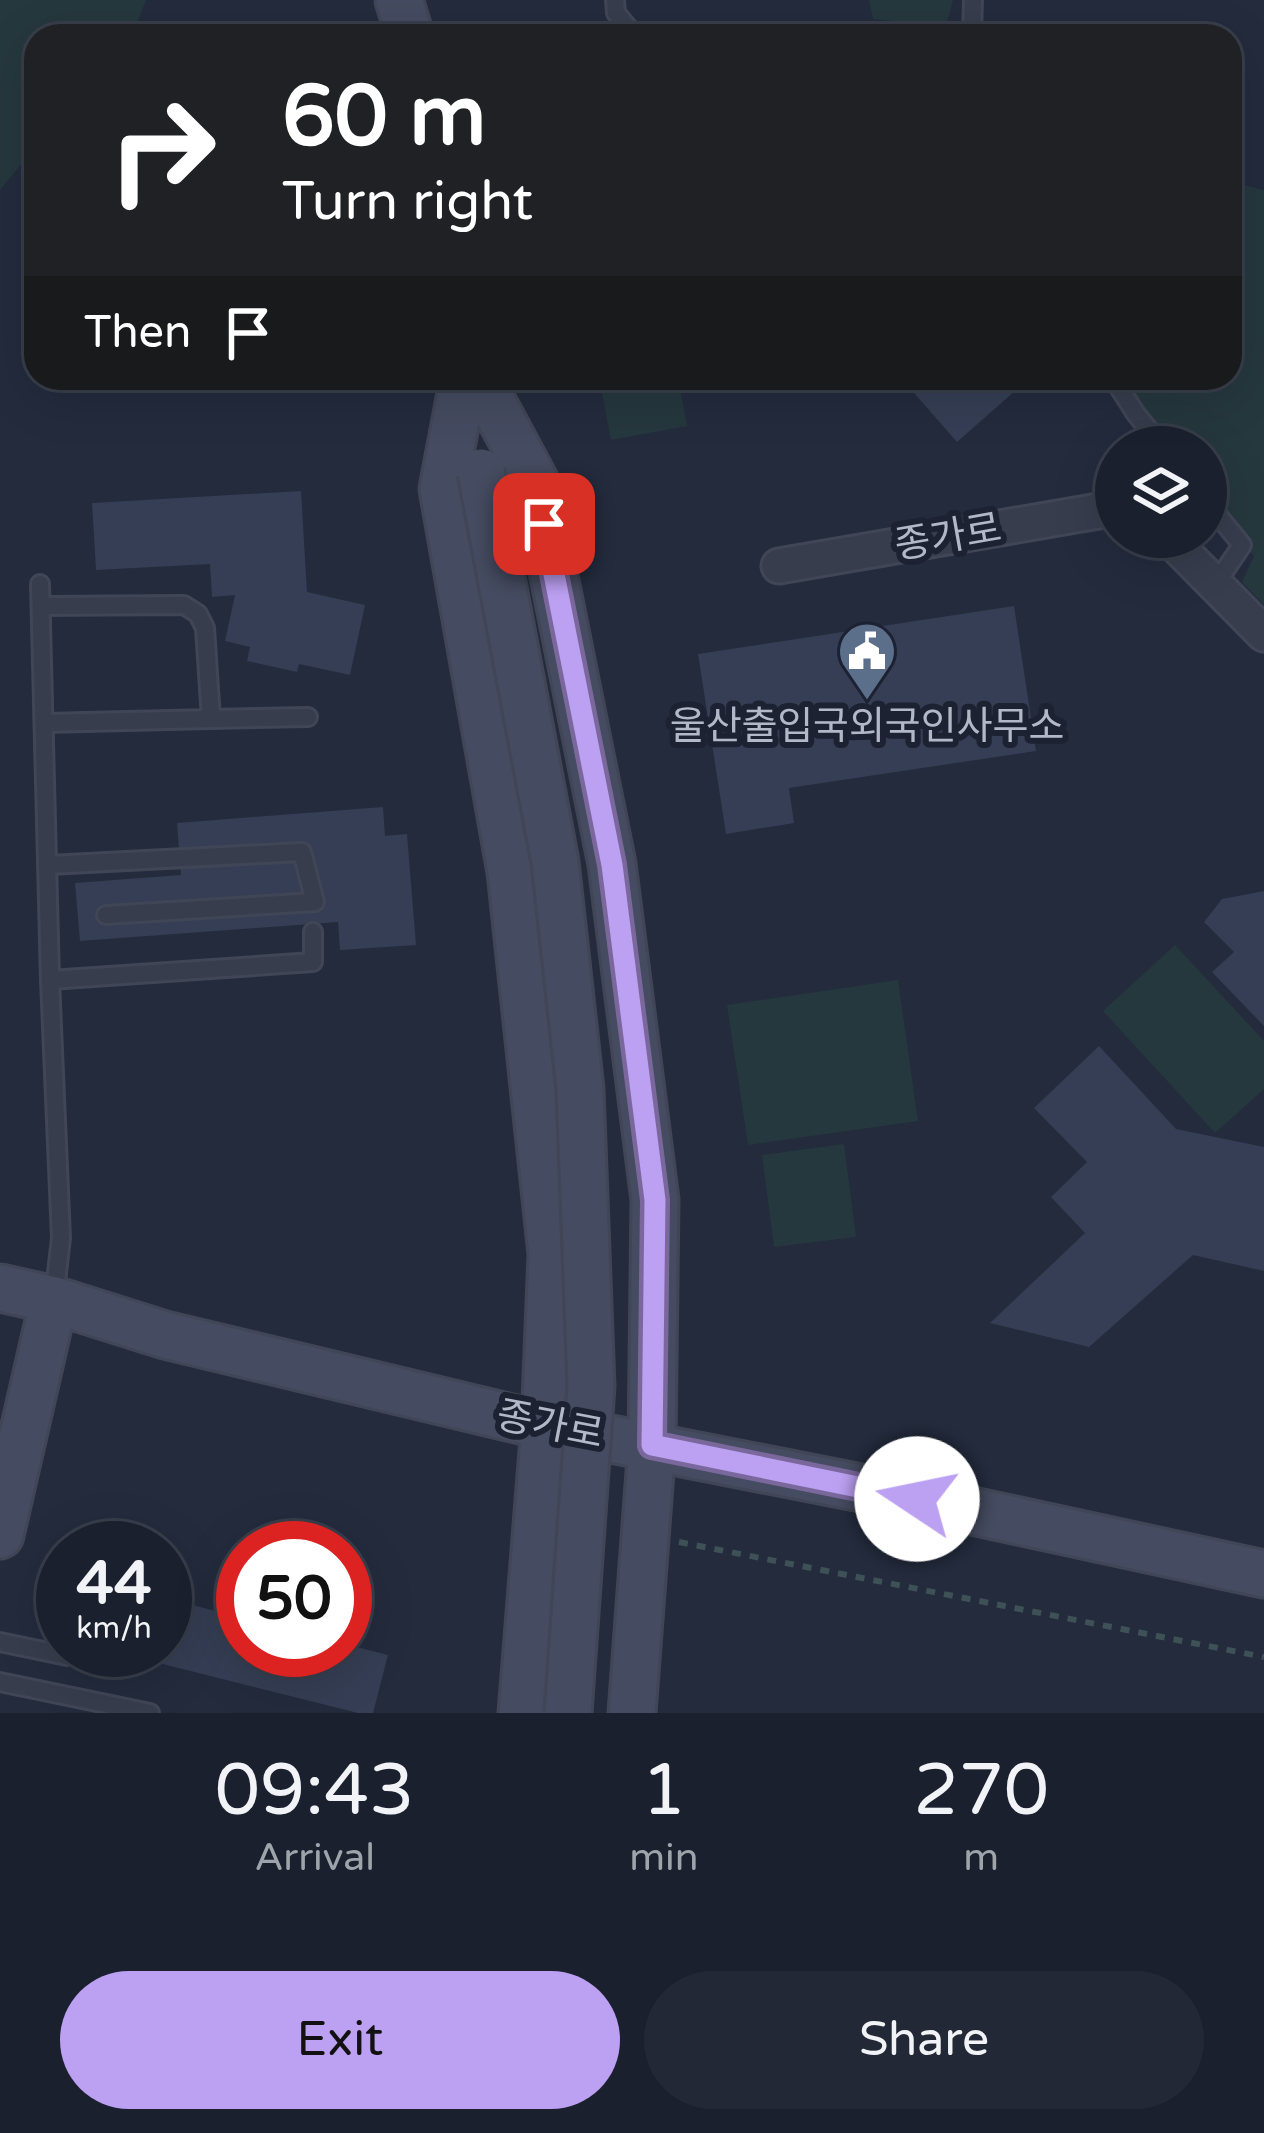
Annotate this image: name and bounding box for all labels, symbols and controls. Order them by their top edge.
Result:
text: 60 m [282,67,486,168]
icon: right [84,72,240,228]
text: Turn right [282,169,533,234]
icon: arrive [215,300,281,366]
text: Then [84,306,191,360]
map controls [1095,426,1227,558]
button: layers [1095,426,1227,558]
pin [493,473,595,575]
icon: arrive [511,491,577,557]
street label: 종가로 [891,505,1005,569]
public building icon: 울산출입국외국인사무소 [836,620,898,702]
place label: 울산출입국외국인사무소 [670,703,1064,750]
street label: 종가로 [493,1392,607,1458]
position arrow [854,1436,980,1562]
speed limit sign: 50 [216,1521,372,1677]
text: 44 [76,1548,152,1620]
text: km/h [76,1610,152,1647]
text: 09:43 [215,1748,414,1835]
text: 1 [641,1748,687,1835]
text: 270 [913,1748,1049,1835]
text: Arrival [254,1834,375,1881]
text: min [629,1834,699,1881]
text: m [963,1834,999,1881]
button: Exit [60,1971,620,2109]
button: Share [644,1971,1204,2109]

